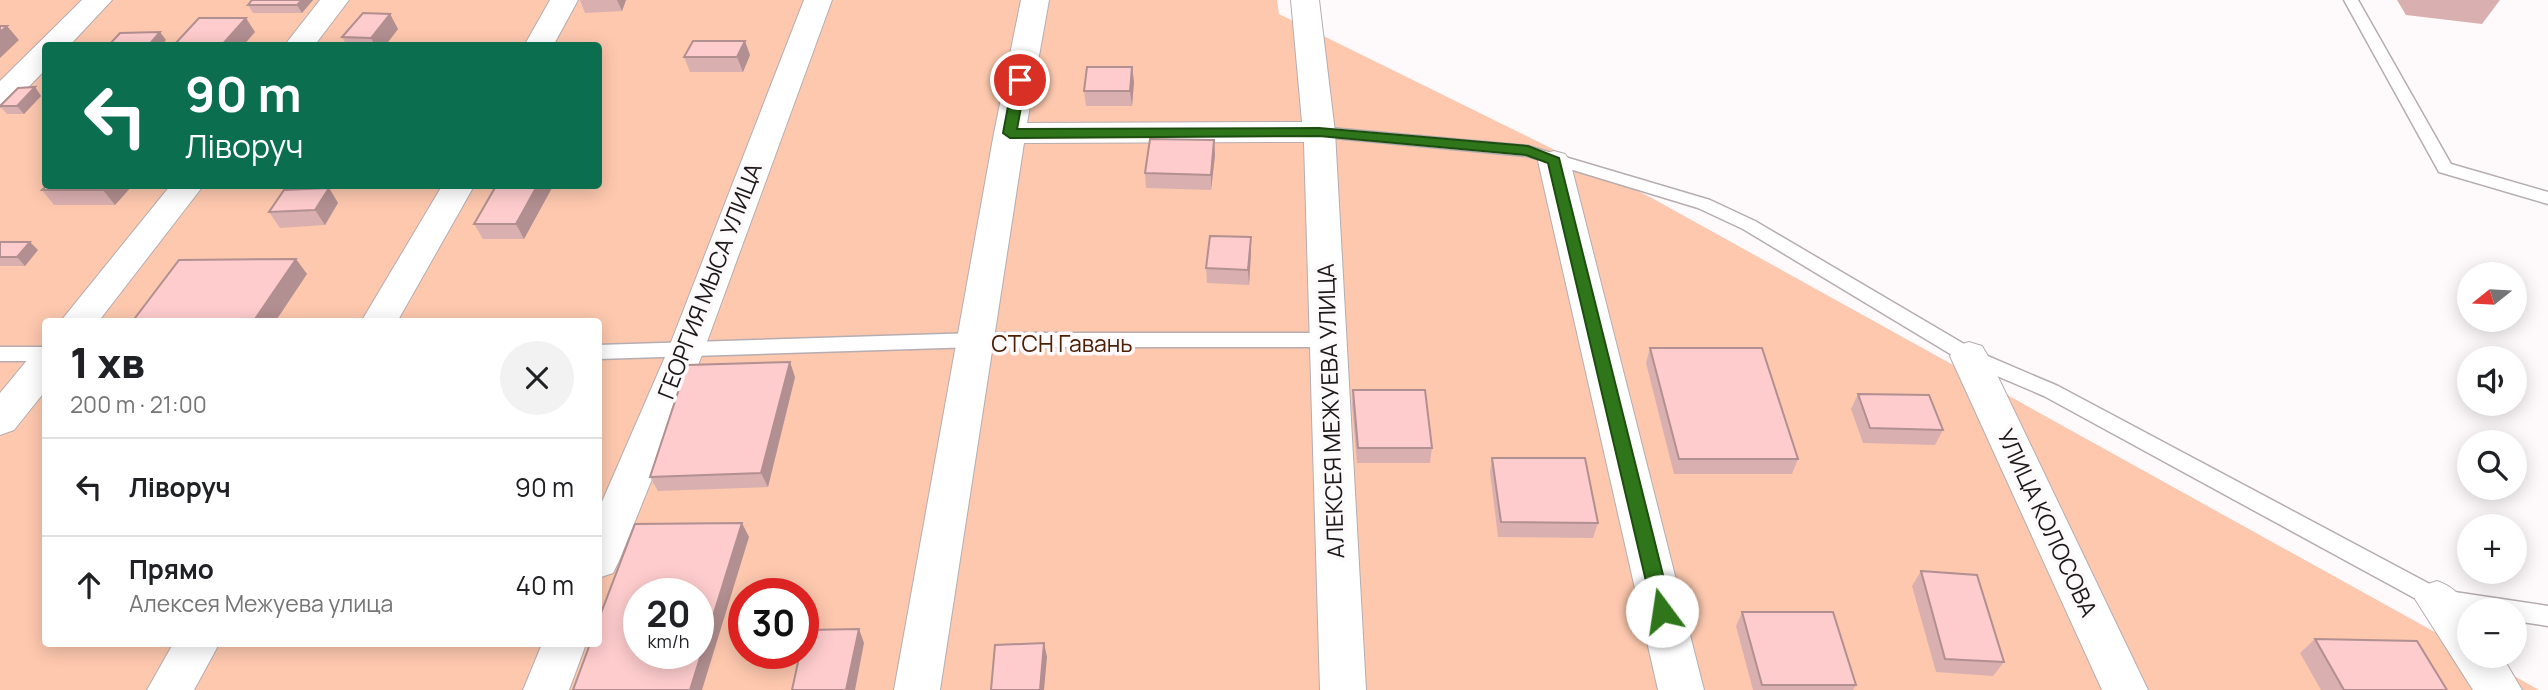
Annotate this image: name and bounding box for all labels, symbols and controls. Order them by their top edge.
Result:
pin [990,50,1050,110]
text: 90 m [185,60,302,127]
icon: arrive [1001,61,1039,99]
icon: left [70,70,161,161]
text: Ліворуч [185,124,304,168]
street label: ГЕОРГИЯ МЫСА УЛИЦА [649,158,769,403]
street label: АЛЕКСЕЯ МЕЖУЕВА УЛИЦА [1309,262,1351,559]
north arrow [2457,262,2527,332]
map controls [2457,262,2527,668]
park label: СТСН Гавань [991,327,1133,359]
text: 1 хв [70,333,145,391]
button: close [500,341,574,415]
button: sound [2457,346,2527,416]
text: 200 m · 21:00 [70,388,207,420]
street label: УЛИЦА КОЛОСОВА [1990,423,2106,622]
button: search [2457,430,2527,500]
icon: left [70,468,108,506]
text: Ліворуч [129,469,231,505]
text: 90 m [515,469,574,505]
button: + [2457,514,2527,584]
text: Прямо [129,551,214,587]
icon: ahead [70,566,108,604]
text: 40 m [516,567,574,603]
position arrow [1625,574,1699,648]
speed limit sign: 30 [728,578,819,669]
text: Алексея Межуева улица [129,587,393,619]
text: 20 [647,590,690,638]
button: − [2457,598,2527,668]
text: km/h [648,629,689,653]

